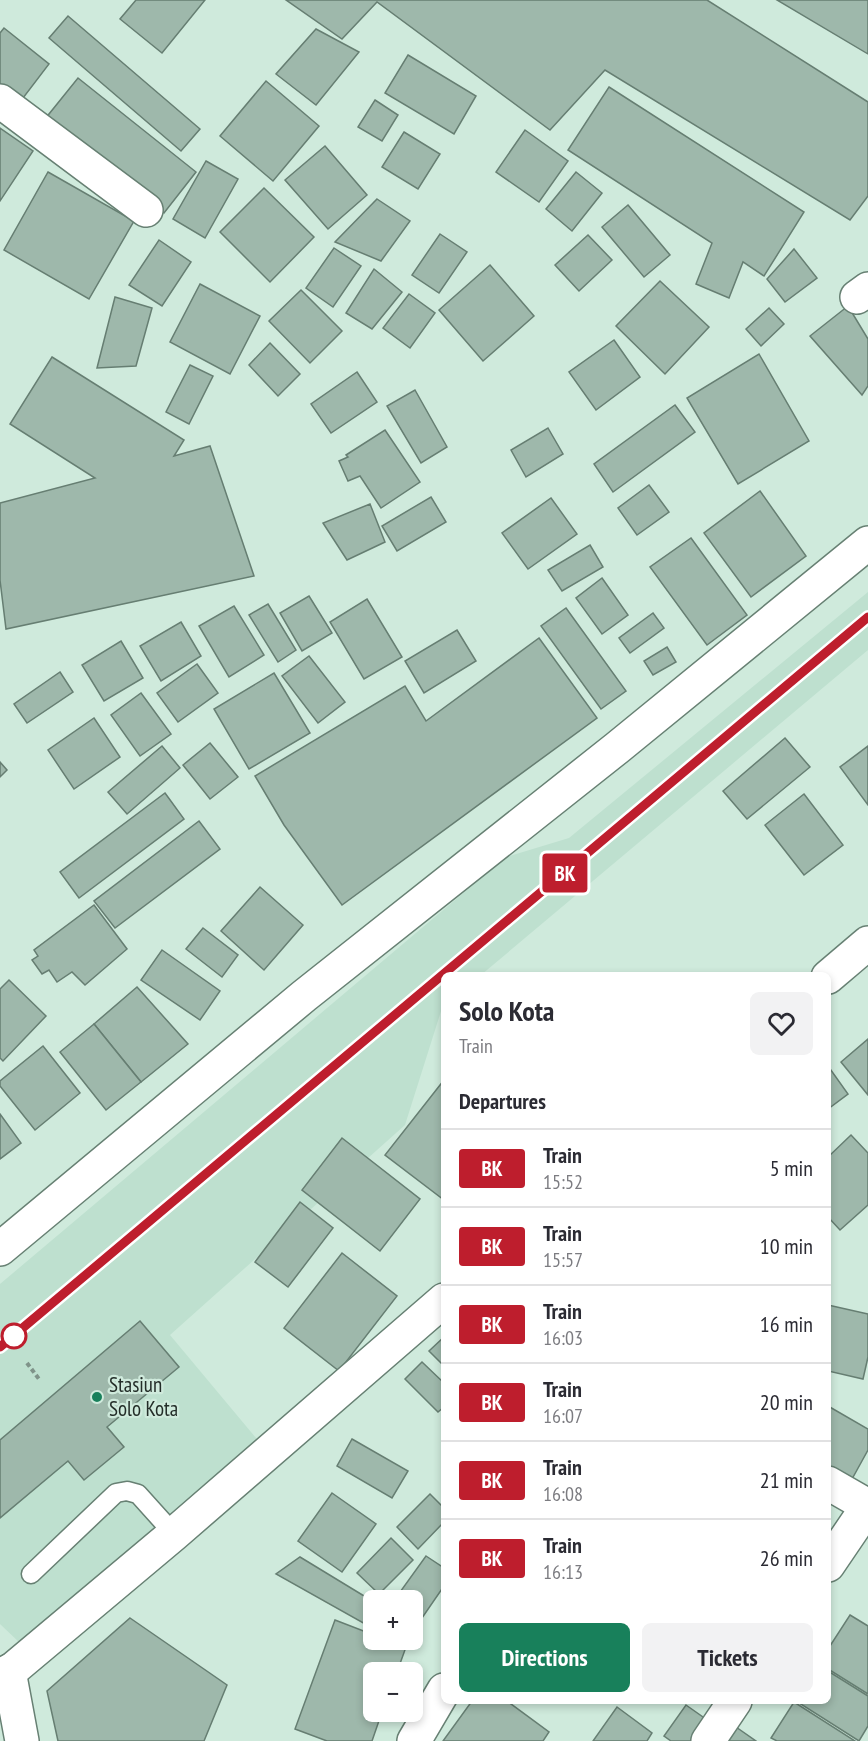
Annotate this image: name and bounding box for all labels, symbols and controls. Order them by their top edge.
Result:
line badge: BK [538,854,592,892]
text: BK [554,860,576,887]
text: Solo Kota [459,992,554,1029]
button: heart [750,992,813,1055]
text: Train [459,1033,493,1059]
text: Departures [459,1087,546,1115]
text: Train [543,1141,582,1169]
text: 5 min [770,1154,813,1182]
text: BK [481,1155,503,1182]
text: 15:52 [543,1169,583,1195]
text: Train [543,1219,582,1247]
text: 10 min [760,1232,813,1260]
text: BK [481,1233,503,1260]
text: 15:57 [543,1247,583,1273]
text: Train [543,1297,582,1325]
text: 16 min [760,1310,813,1338]
text: BK [481,1311,503,1338]
unlabelled marker [1,1323,27,1349]
text: 16:03 [543,1325,583,1351]
place label: Stasiun Solo Kota [109,1371,178,1422]
text: Train [543,1375,582,1403]
text: 20 min [760,1388,813,1416]
text: BK [481,1389,503,1416]
marker: Stasiun Solo Kota [90,1390,104,1404]
text: 16:07 [543,1403,583,1429]
text: Train [543,1453,582,1481]
text: 21 min [760,1466,813,1494]
text: BK [481,1467,503,1494]
text: 16:08 [543,1481,583,1507]
text: Train [543,1531,582,1559]
text: 26 min [760,1544,813,1572]
text: BK [481,1545,503,1572]
text: 16:13 [543,1559,583,1585]
map controls [363,1590,423,1722]
button: + [363,1590,423,1650]
button: Directions [459,1623,630,1692]
button: Tickets [642,1623,813,1692]
button: − [363,1662,423,1722]

